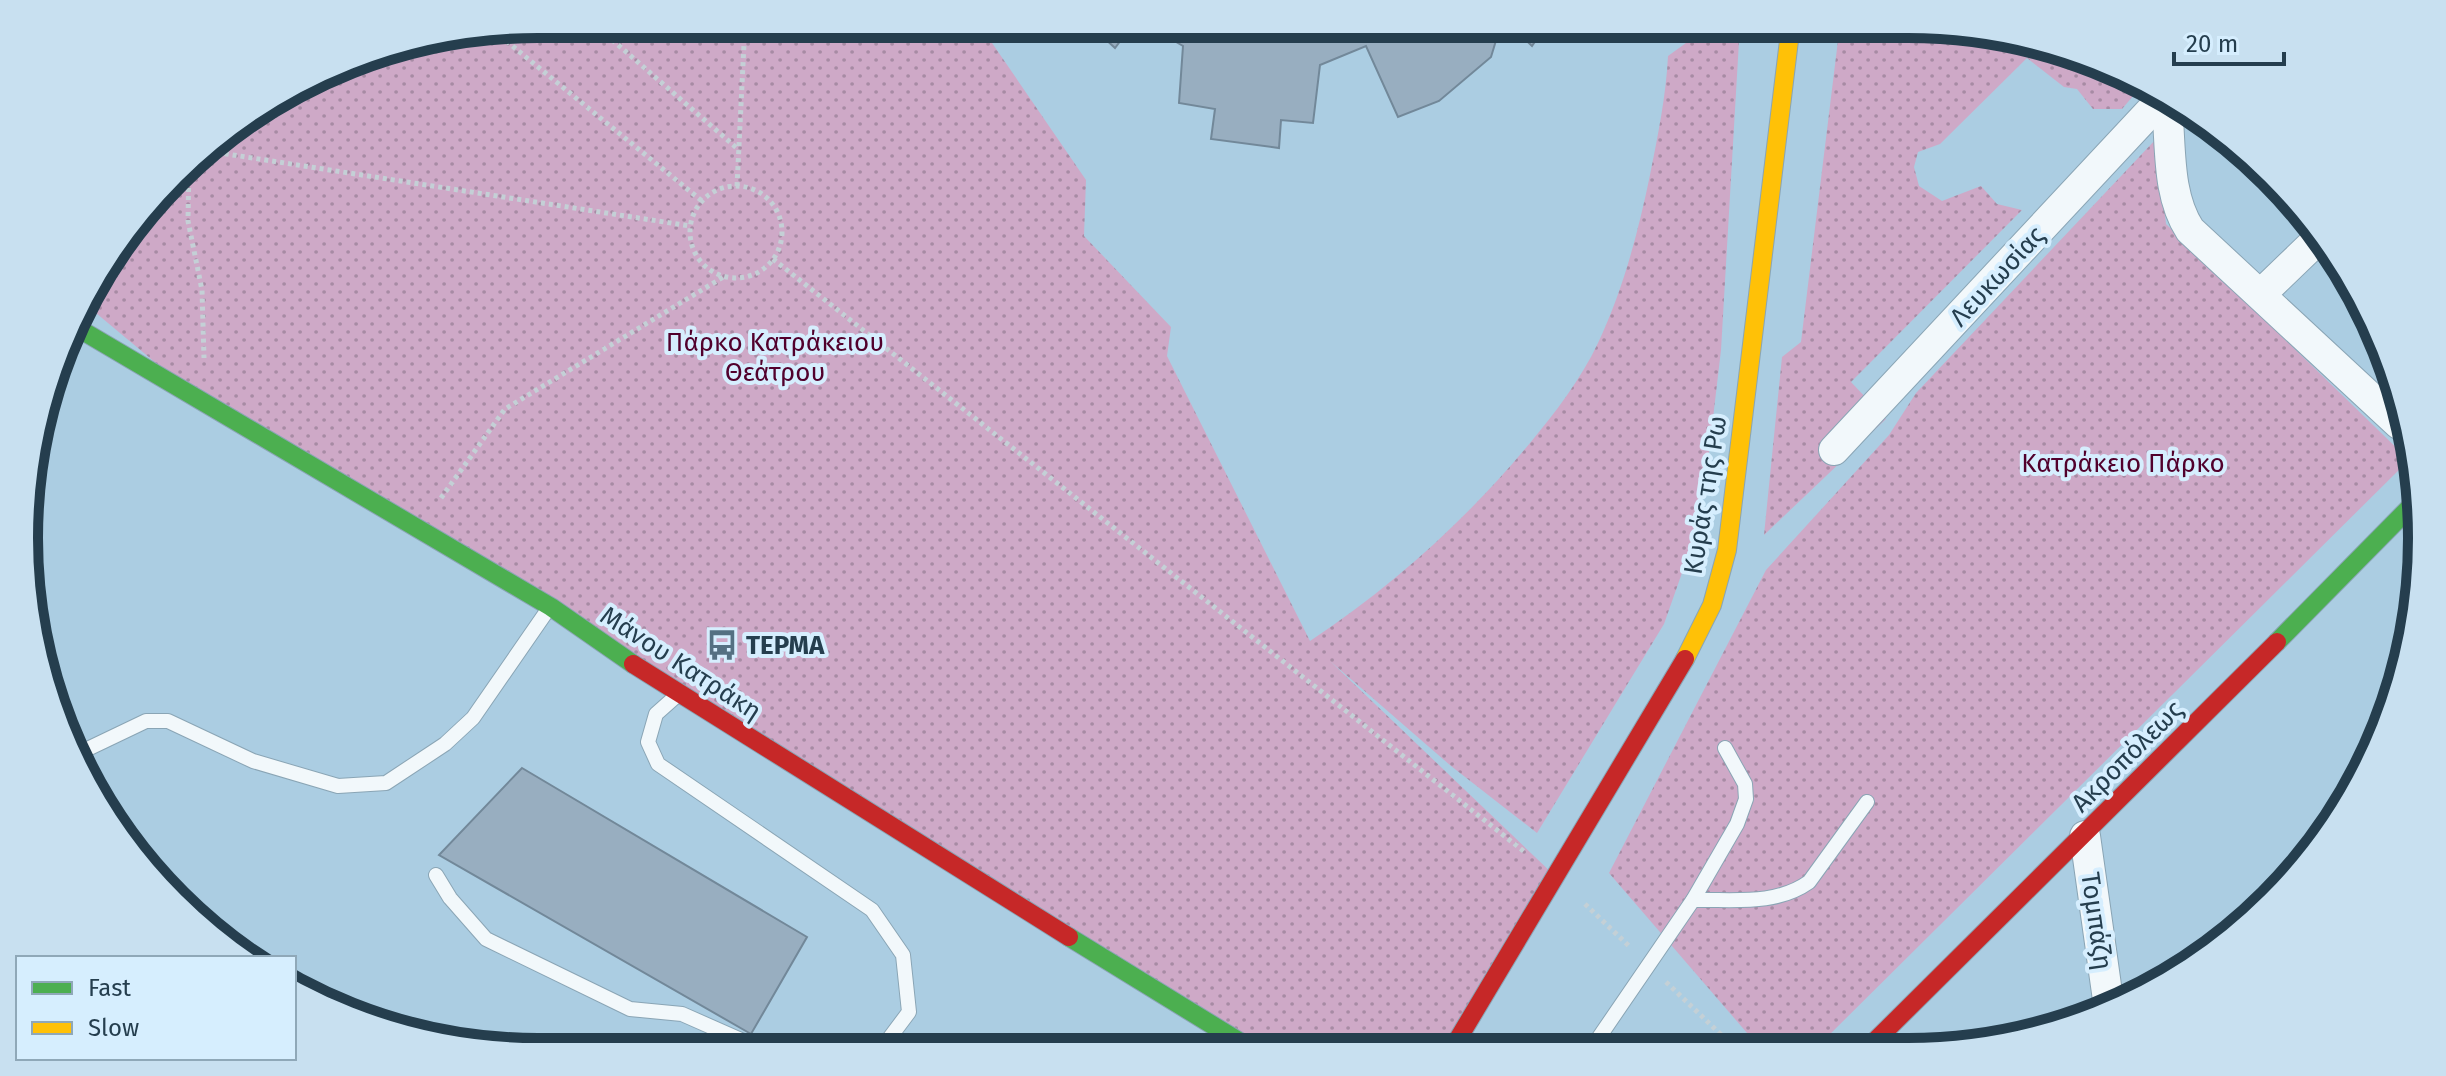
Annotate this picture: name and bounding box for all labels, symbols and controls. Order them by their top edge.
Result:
scale bar [2174,16,2284,66]
text: 20 m [2186,30,2238,58]
street label: Λευκωσίας [1943,220,2051,333]
park label: Πάρκο Κατράκειου Θεάτρου [666,327,884,388]
street label: Κυράς της Ρω [1678,414,1733,577]
park label: Κατράκειο Πάρκο [2021,448,2225,479]
street label: Μάνου Κατράκη [594,600,767,727]
bus stop icon: ΤΕΡΜΑ [705,628,739,662]
place label: ΤΕΡΜΑ [746,630,825,661]
street label: Ακροπόλεως [2065,694,2190,819]
street label: Τομπάζη [2074,870,2119,972]
legend [16,956,296,1060]
text: Fast [88,974,131,1002]
text: Slow [88,1014,139,1042]

